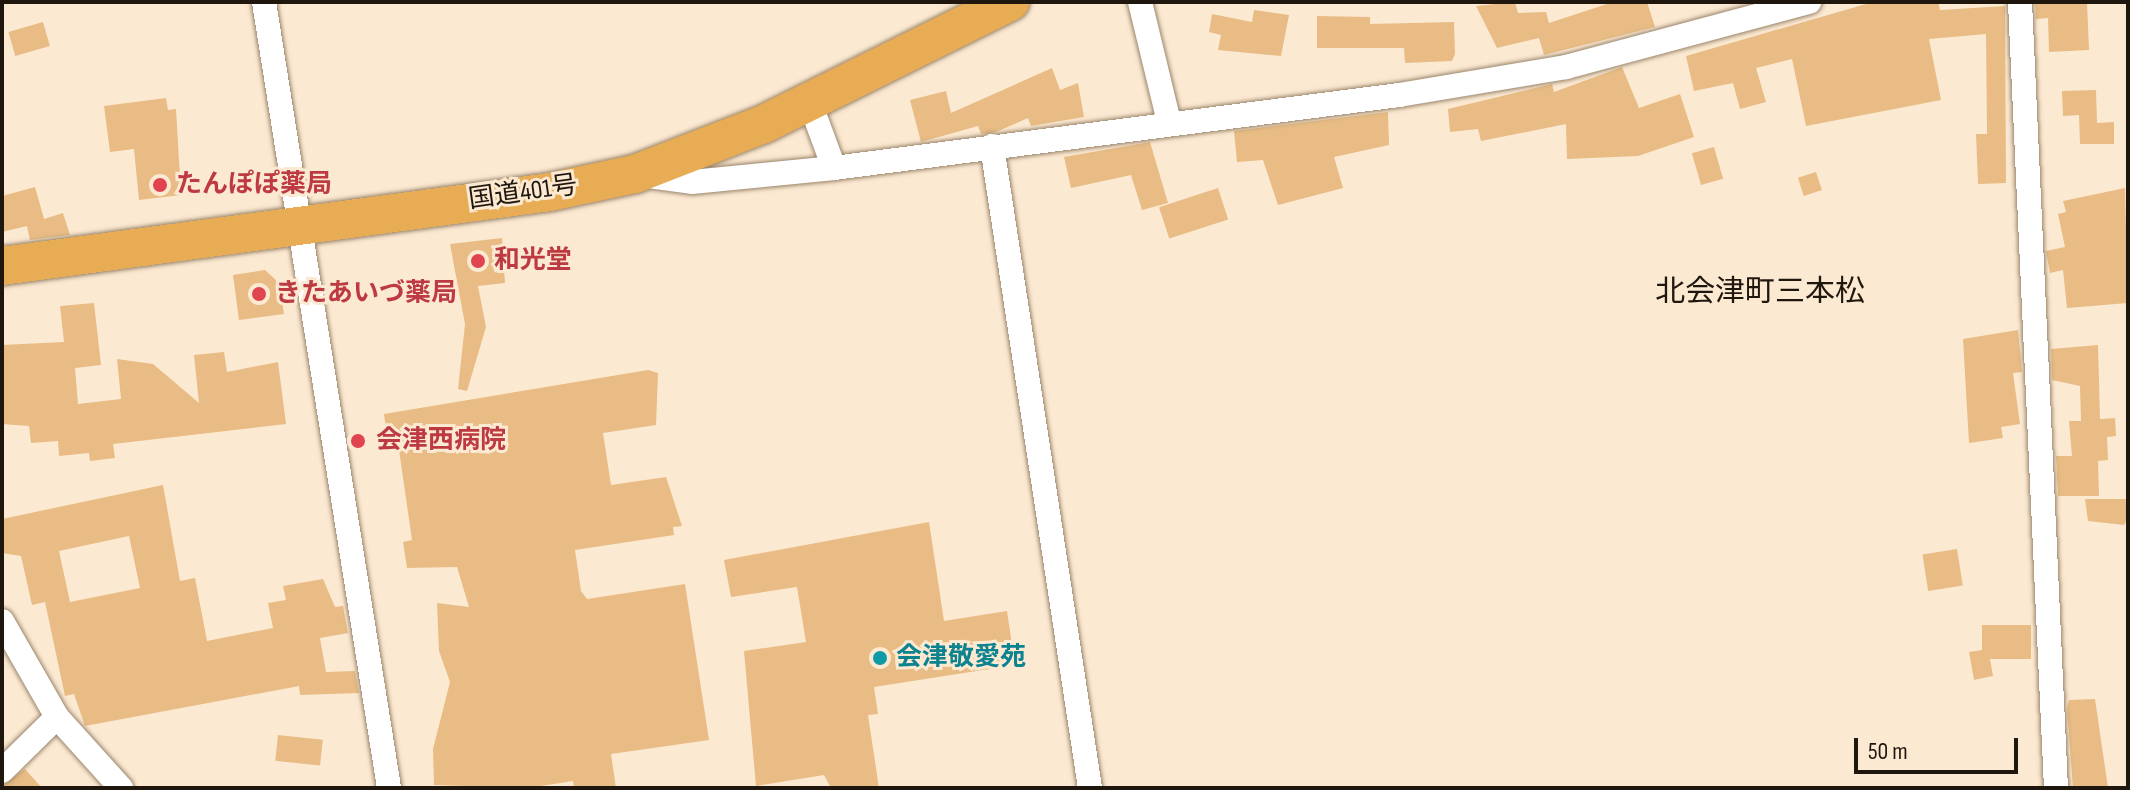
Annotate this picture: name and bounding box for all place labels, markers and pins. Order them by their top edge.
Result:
place label: たんぽぽ薬局 [176,169,332,201]
marker: たんぽぽ薬局 [151,176,169,194]
place label: 和光堂 [494,245,572,277]
marker: 和光堂 [469,252,487,270]
place label: きたあいづ薬局 [275,278,457,310]
marker: きたあいづ薬局 [250,285,268,303]
place label: 会津西病院 [376,425,506,457]
marker: 会津西病院 [347,430,369,452]
place label: 会津敬愛苑 [896,642,1026,674]
marker: 会津敬愛苑 [871,649,889,667]

